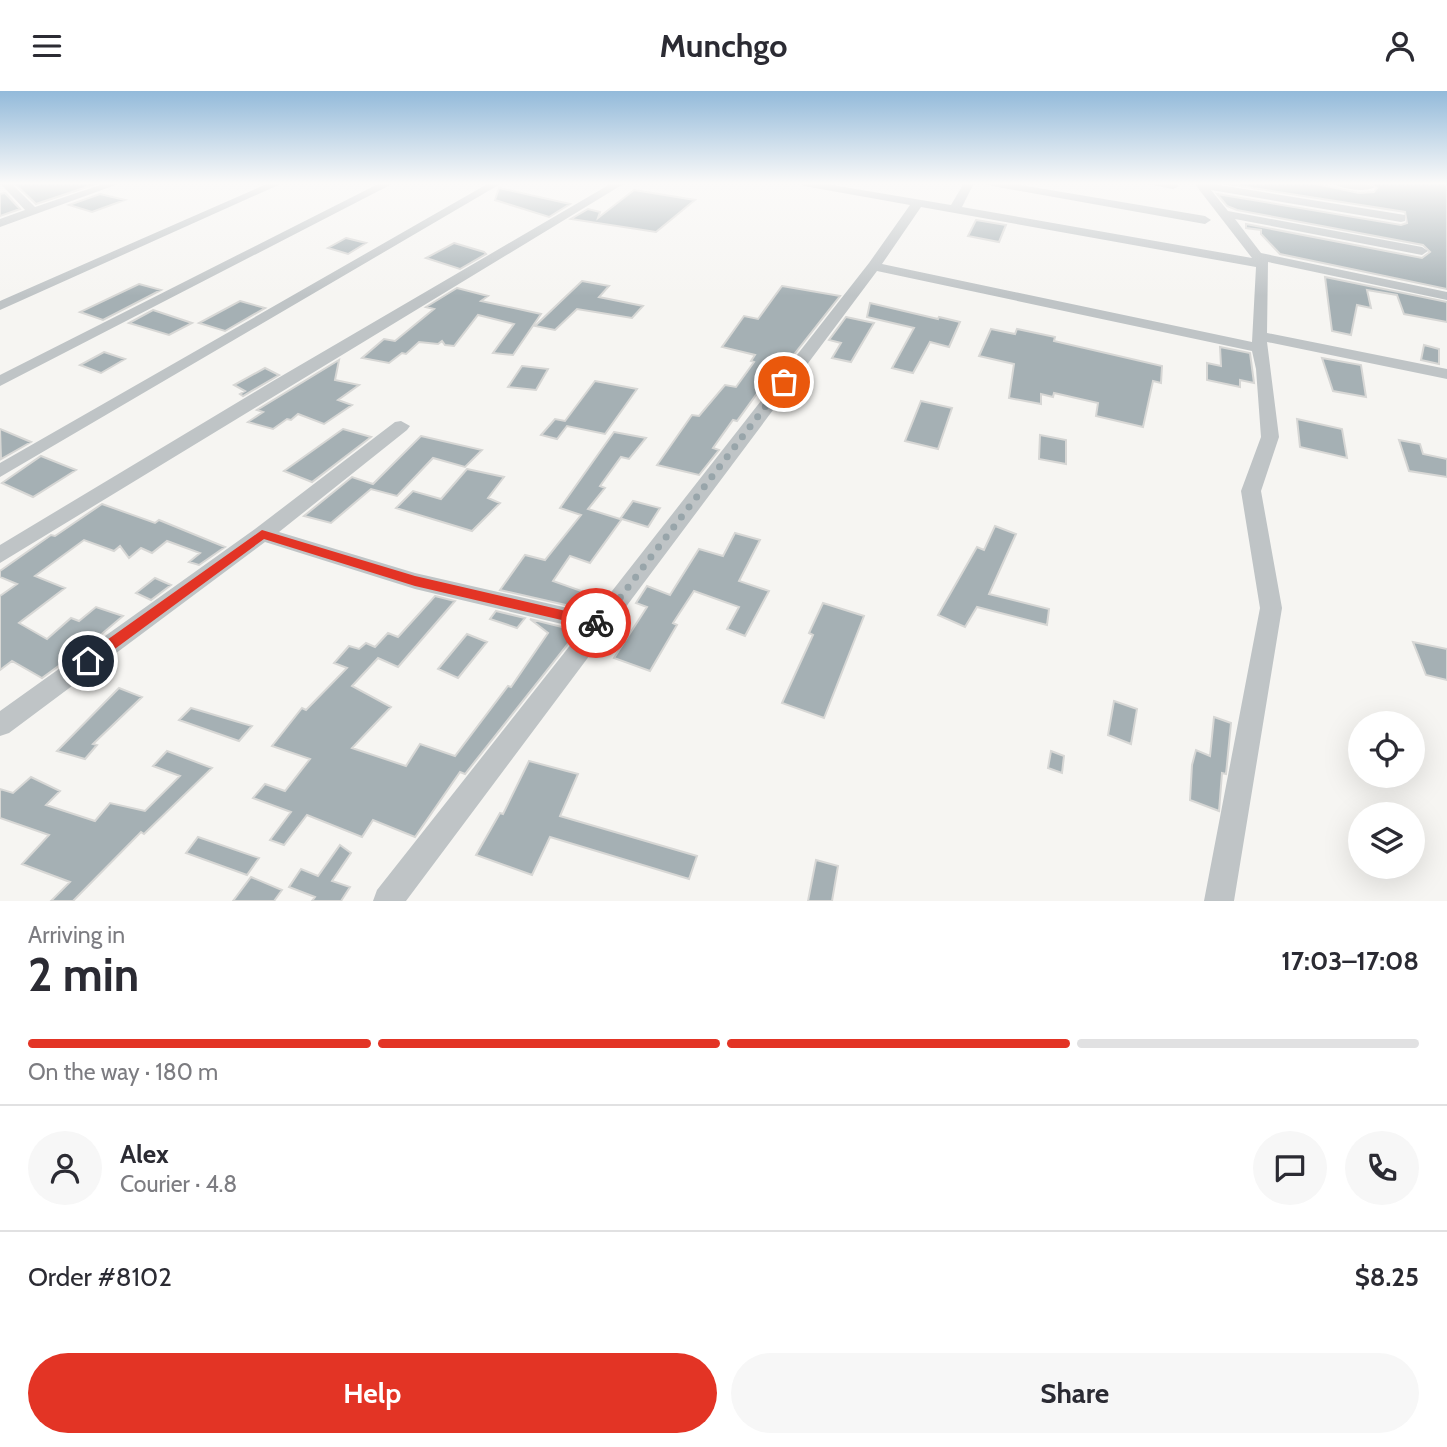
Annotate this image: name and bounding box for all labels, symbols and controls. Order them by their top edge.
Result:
text: Munchgo [660,26,787,65]
icon: menu [28,27,66,65]
icon: person [1381,27,1419,65]
pin [754,352,814,412]
icon: bag [765,363,803,401]
courier [561,588,631,658]
icon: bike [577,604,615,642]
pin [58,631,118,691]
icon: home [69,642,107,680]
map controls [1348,711,1425,879]
button: locate [1348,711,1425,788]
button: layers [1348,802,1425,879]
text: Arriving in [28,921,125,949]
text: 17:03–17:08 [1281,945,1419,977]
text: 2 min [28,947,139,1003]
text: On the way · 180 m [28,1058,218,1086]
button: person [28,1131,102,1205]
button: chat [1253,1131,1327,1205]
button: phone [1345,1131,1419,1205]
text: Alex [120,1138,169,1170]
text: Courier · 4.8 [120,1170,237,1198]
text: Order #8102 [28,1261,172,1293]
text: $8.25 [1355,1261,1419,1293]
button: Help [28,1353,717,1433]
button: Share [731,1353,1419,1433]

